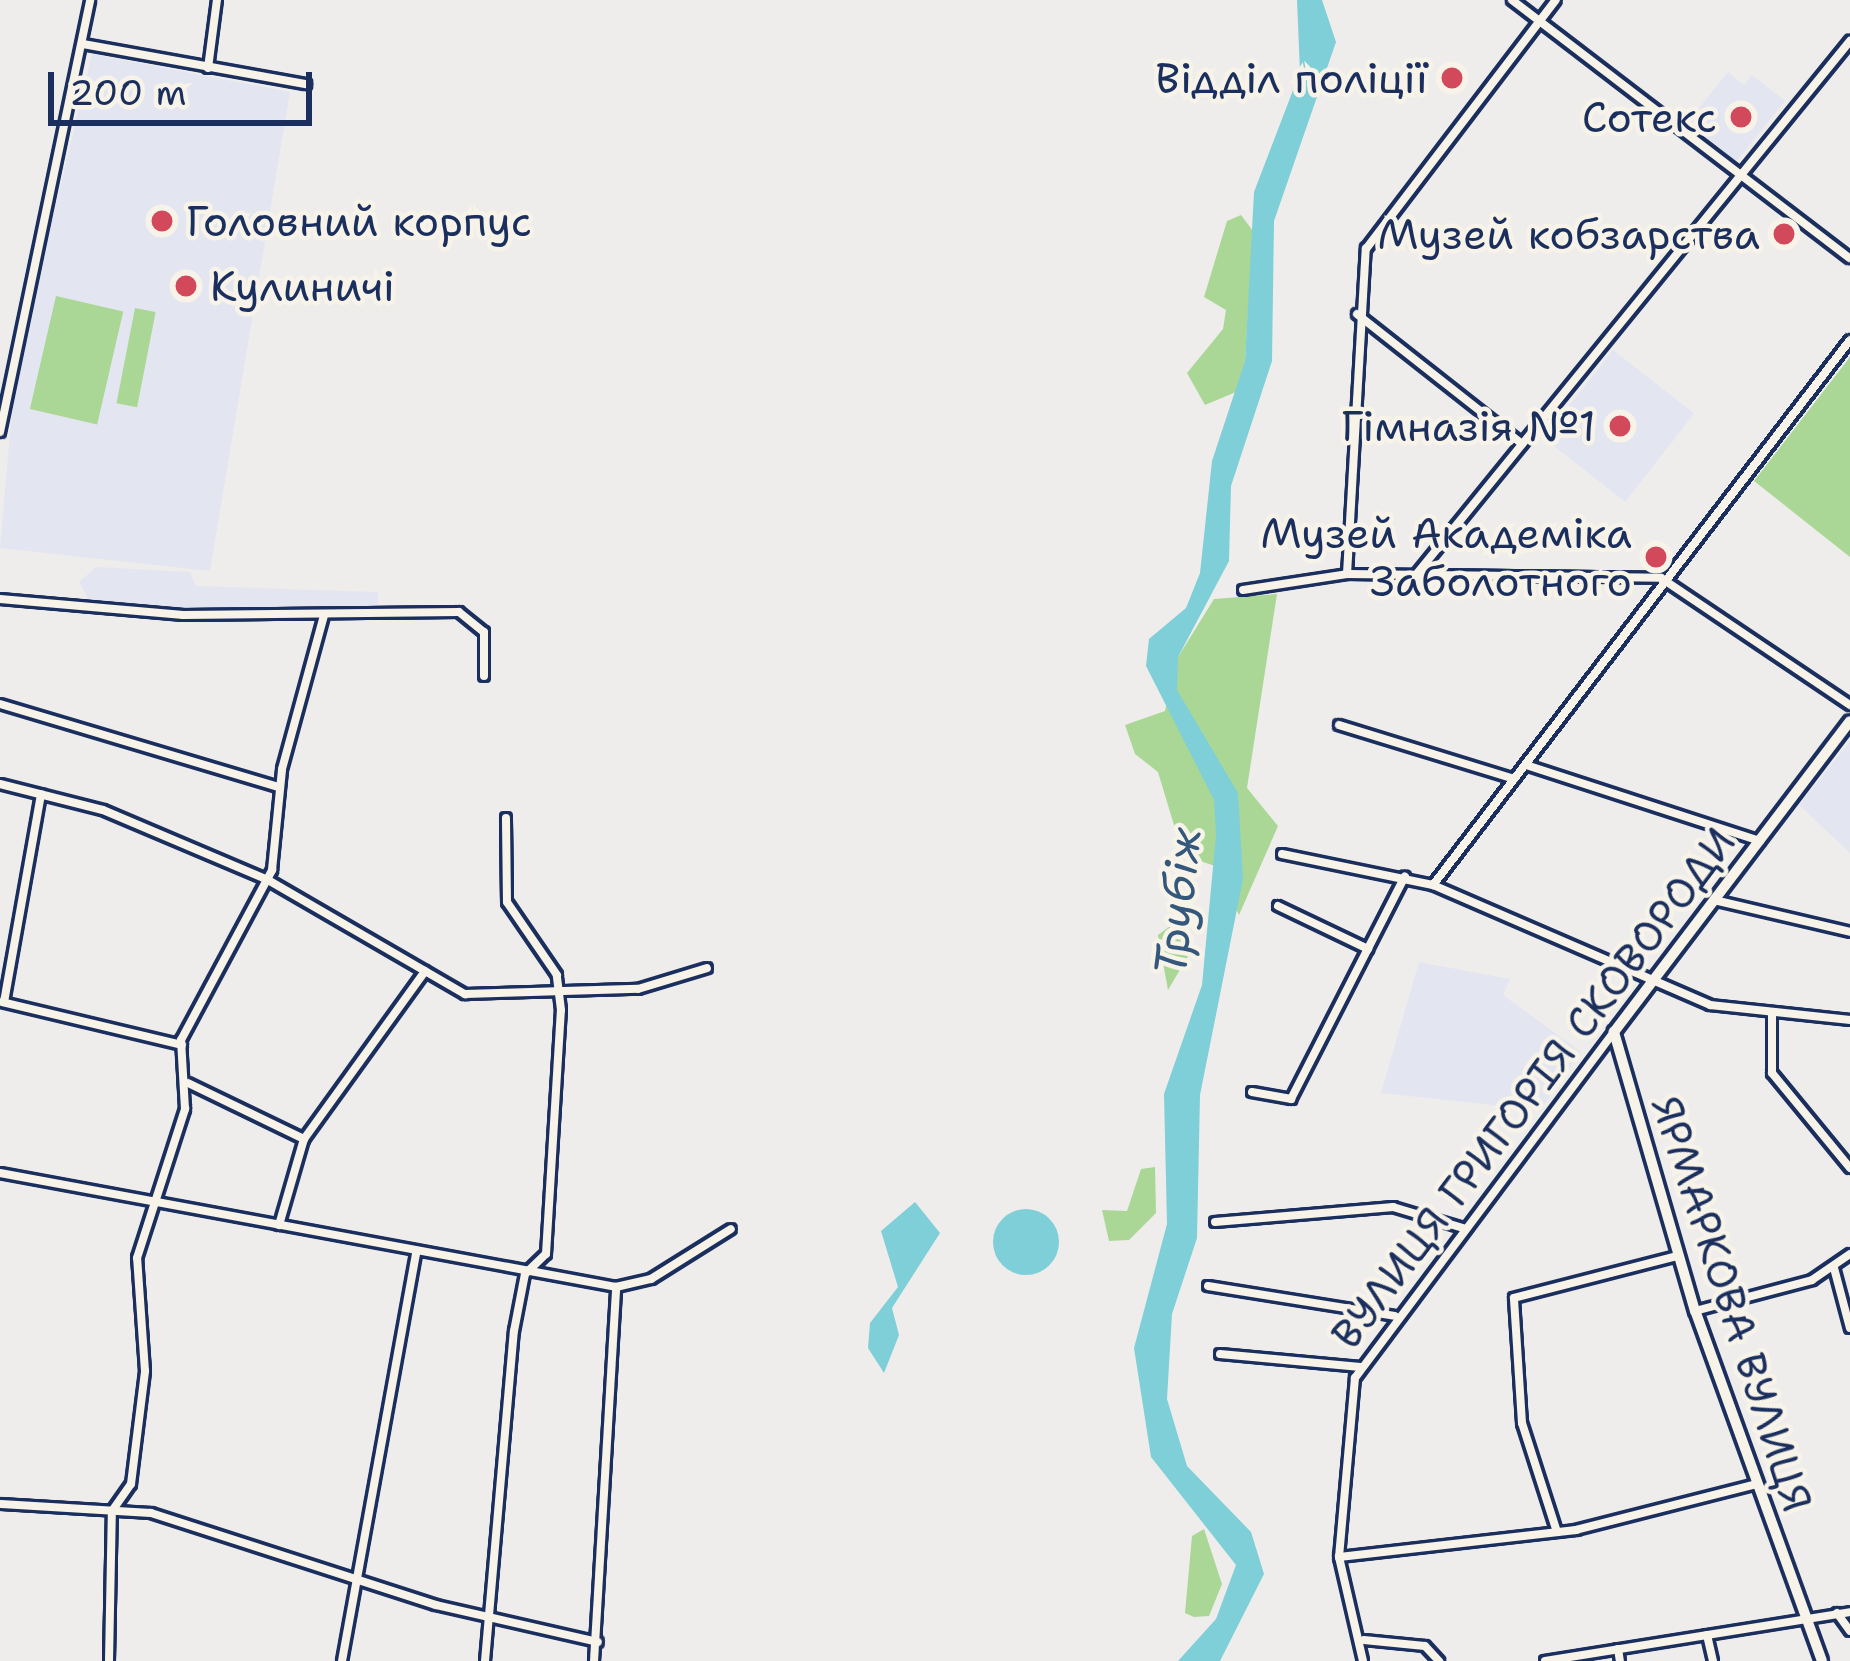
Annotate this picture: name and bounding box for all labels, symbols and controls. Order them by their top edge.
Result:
scale bar [54,48,318,122]
place label: Відділ поліції [1155,53,1428,103]
marker: Відділ поліції [1439,65,1465,91]
text: 200 m [69,68,186,117]
place label: Сотекс [1582,92,1717,142]
marker: Сотекс [1728,104,1754,130]
place label: Головний корпус [186,196,532,246]
marker: Головний корпус [149,208,175,234]
place label: Музей кобзарства [1377,209,1760,259]
marker: Музей кобзарства [1771,221,1797,247]
place label: Кулиничі [210,261,395,311]
marker: Кулиничі [173,273,199,299]
place label: Гімназія №1 [1341,401,1596,451]
marker: Гімназія №1 [1607,413,1633,439]
place label: Музей Академіка Заболотного [1261,508,1632,606]
marker: Музей Академіка Заболотного [1643,544,1669,570]
street label: ВУЛИЦЯ ГРИГОРІЯ СКОВОРОДИ [1321,818,1745,1358]
water label: Трубіж [1143,826,1213,978]
street label: ЯРМАРКОВА ВУЛИЦЯ [1641,1090,1823,1518]

